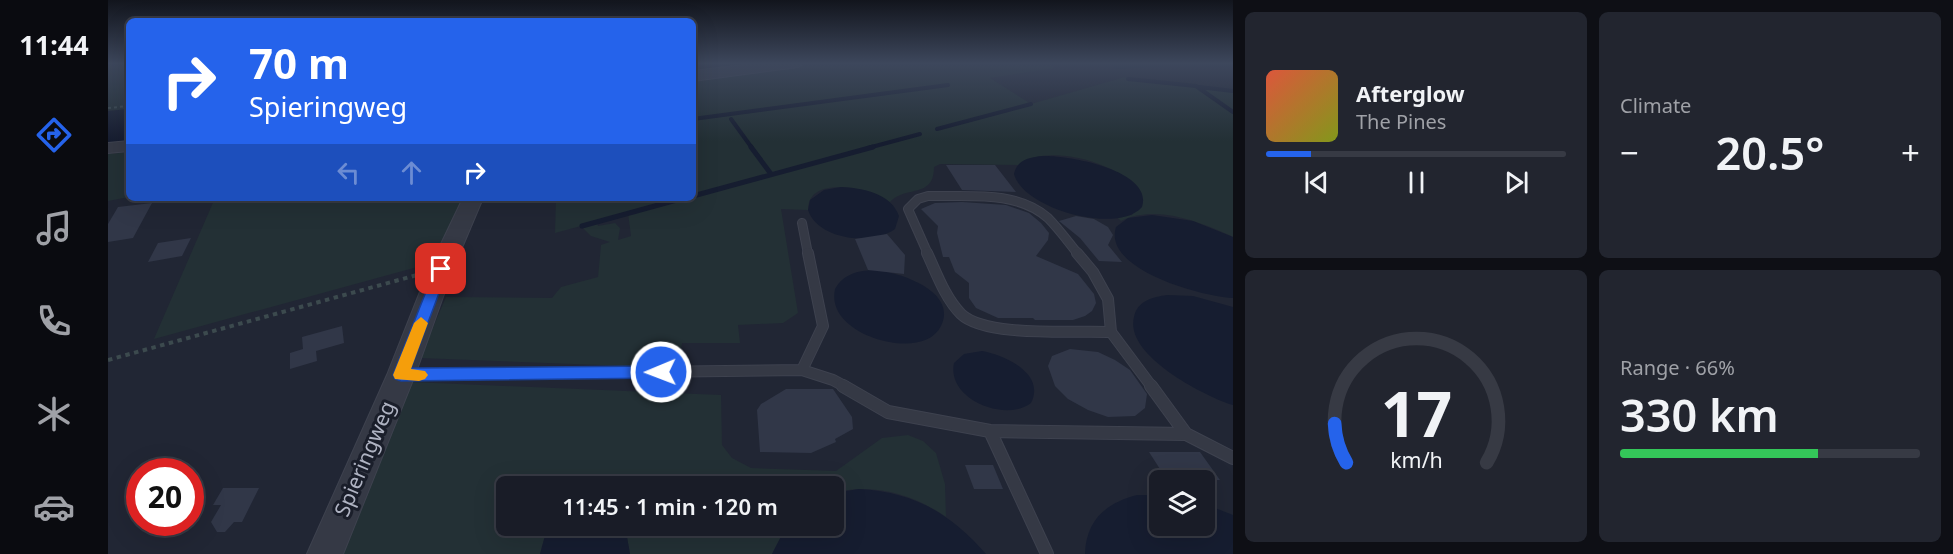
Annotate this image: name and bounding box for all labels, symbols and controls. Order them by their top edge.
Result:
text: 11:44 [19,26,89,63]
text: 70 m [249,34,349,91]
icon: right [150,42,228,120]
text: Afterglow [1356,78,1465,108]
text: Spieringweg [249,88,407,125]
text: Climate [1620,92,1691,119]
text: The Pines [1356,108,1446,135]
icon: directions [33,114,75,156]
text: 20.5° [1716,122,1824,183]
text: − [1620,130,1639,175]
text: + [1901,130,1920,175]
icon: left [332,156,365,189]
icon: ahead [395,156,428,189]
icon: right [458,156,491,189]
icon: previous [1300,166,1333,199]
icon: pause [1400,166,1433,199]
icon: next [1500,166,1533,199]
icon: music [33,207,75,249]
pin [415,243,466,294]
icon: arrive [424,252,457,285]
icon: phone [33,300,75,342]
position arrow [629,340,693,404]
text: Range · 66% [1620,354,1735,381]
text: 17 [1380,370,1452,455]
text: 330 km [1620,384,1779,445]
icon: climate [33,393,75,435]
street label: Spieringweg [327,397,401,521]
text: km/h [1390,445,1442,474]
speed limit sign: 20 [126,458,204,536]
map controls [1149,470,1215,536]
button: layers [1149,470,1215,536]
icon: car [33,486,75,528]
text: 11:45 · 1 min · 120 m [562,491,778,521]

